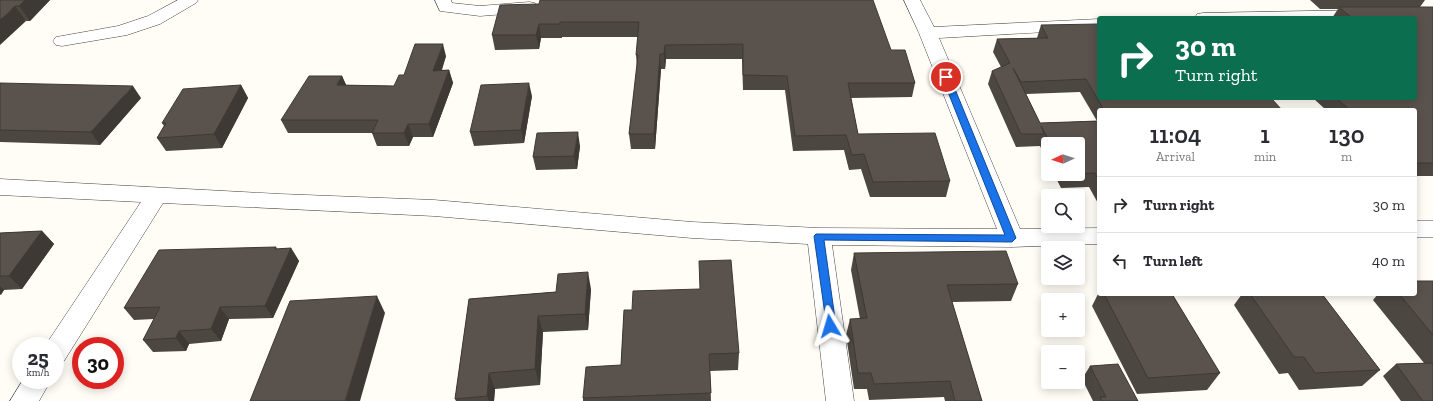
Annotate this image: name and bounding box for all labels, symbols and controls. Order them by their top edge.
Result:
text: 30 m [1175,30,1236,63]
icon: right [1109,32,1161,84]
pin [929,60,963,94]
text: Turn right [1175,64,1257,86]
icon: arrive [935,66,957,88]
text: 11:04 [1149,120,1201,149]
text: 1 [1260,120,1270,149]
text: 130 [1329,120,1364,149]
north arrow [1041,137,1085,181]
map controls [1041,137,1085,389]
text: Arrival [1156,149,1195,164]
text: min [1254,149,1276,164]
text: m [1341,149,1352,164]
button: search [1041,189,1085,233]
icon: right [1109,194,1131,216]
text: Turn right [1143,196,1214,214]
text: 30 m [1373,196,1405,214]
button: layers [1041,241,1085,285]
icon: left [1109,250,1131,272]
text: Turn left [1143,252,1203,270]
text: 40 m [1372,252,1405,270]
button: + [1041,293,1085,337]
position arrow [809,305,851,347]
speed limit sign: 30 [72,337,124,389]
button: − [1041,345,1085,389]
text: 25 [27,346,49,370]
text: km/h [27,367,49,379]

